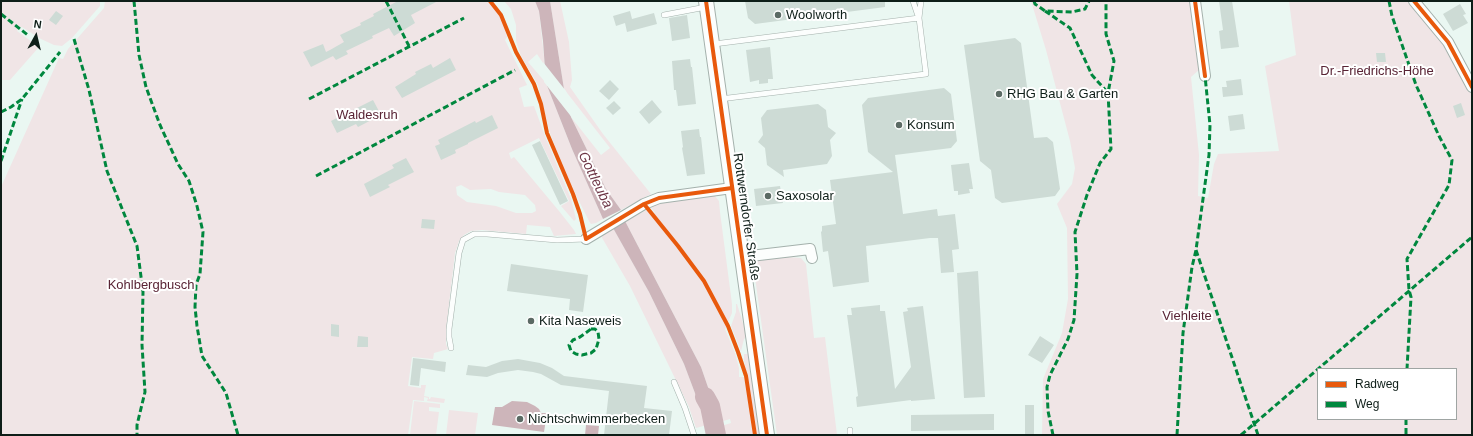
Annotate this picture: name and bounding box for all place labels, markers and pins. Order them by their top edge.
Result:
place label: Woolworth [786,7,847,23]
marker: Woolworth [773,10,783,20]
place label: RHG Bau & Garten [1007,86,1118,102]
marker: RHG Bau & Garten [994,89,1004,99]
place label: Konsum [907,117,955,133]
marker: Konsum [894,120,904,130]
place label: Saxosolar [776,188,834,204]
marker: Saxosolar [763,191,773,201]
place label: Kita Naseweis [539,313,621,329]
marker: Kita Naseweis [526,316,536,326]
place label: Nichtschwimmerbecken [528,411,665,427]
marker: Nichtschwimmerbecken [515,414,525,424]

